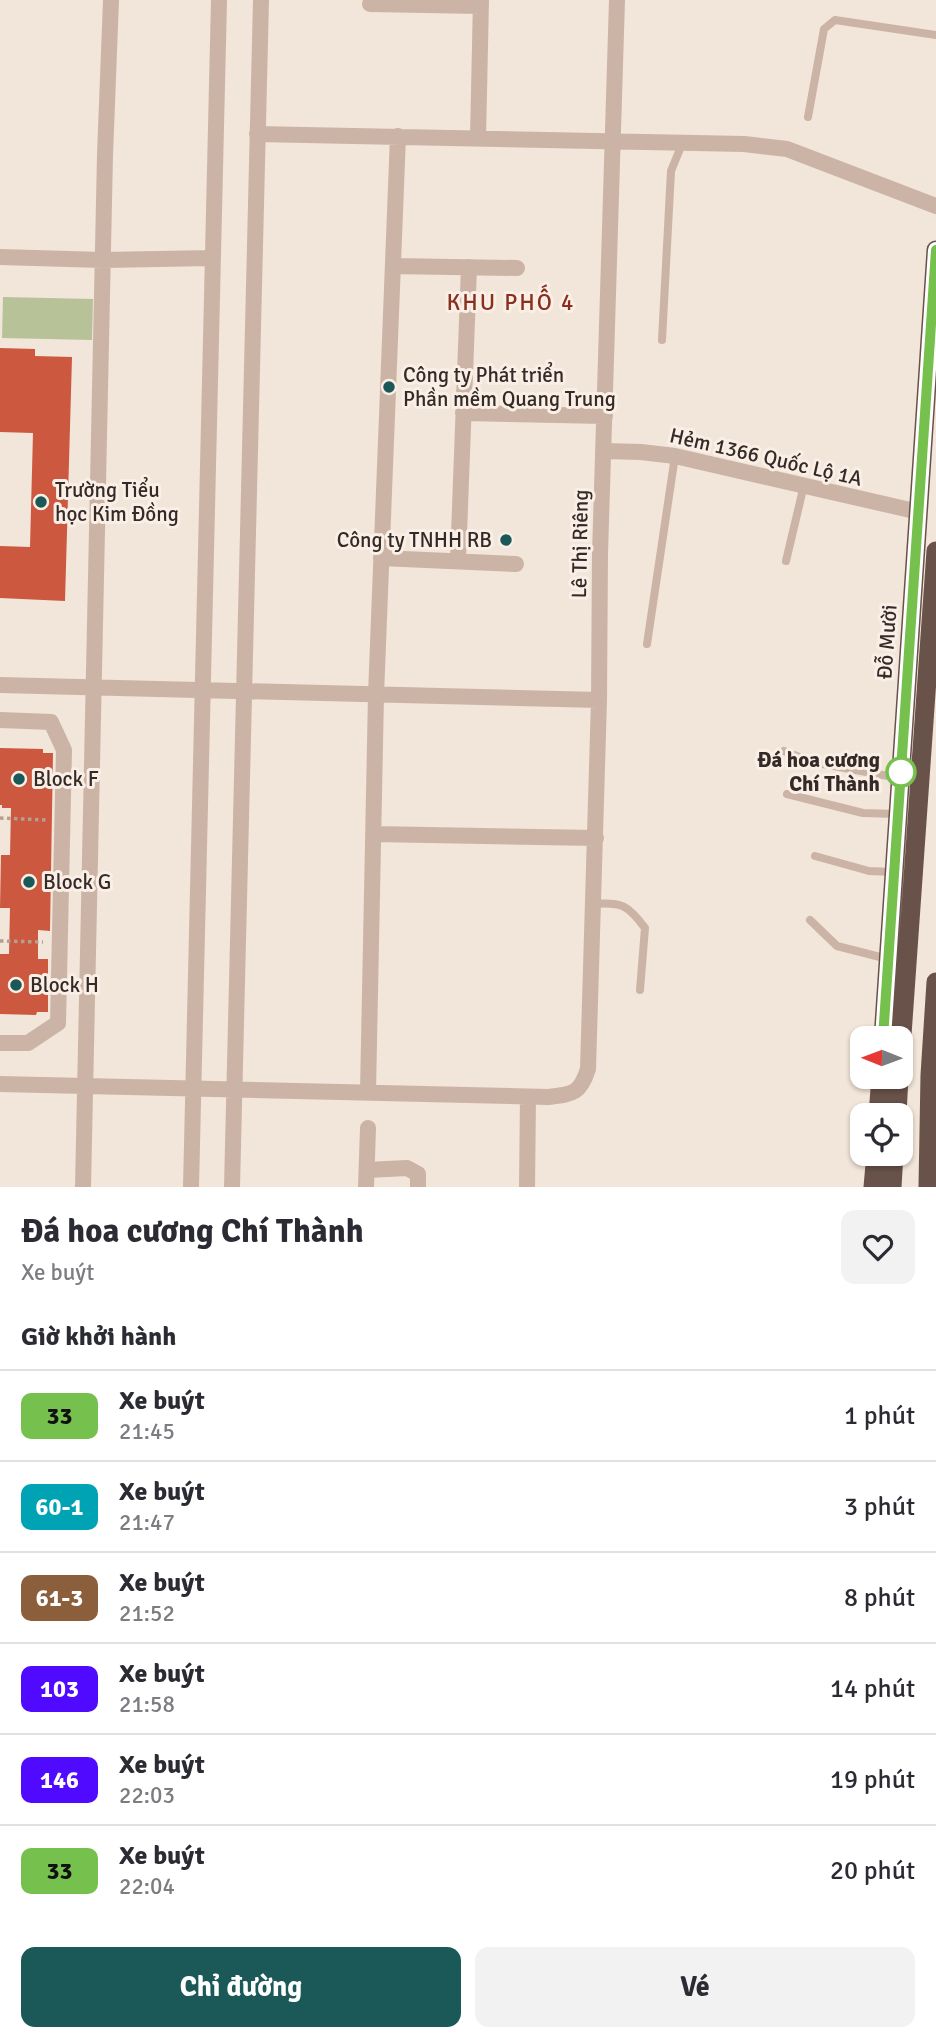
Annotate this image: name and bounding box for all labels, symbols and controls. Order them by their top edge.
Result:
district label: KHU PHỐ 4 [447,284,575,317]
place label: Công ty Phát triển Phần mềm Quang Trung [403,361,616,412]
marker: Công ty Phát triển Phần mềm Quang Trung [381,379,397,395]
street label: Hẻm 1366 Quốc Lộ 1A [667,422,865,492]
place label: Trường Tiểu học Kim Đồng [55,476,179,527]
street label: Lê Thị Riêng [566,489,594,599]
marker: Trường Tiểu học Kim Đồng [33,494,49,510]
place label: Công ty TNHH RB [337,527,492,553]
marker: Công ty TNHH RB [498,532,514,548]
street label: Đỗ Mười [871,604,903,680]
place label: Đá hoa cương Chí Thành [757,747,880,797]
marker: Đá hoa cương Chí Thành [886,757,916,787]
place label: Block F [33,766,99,792]
marker: Block F [11,771,27,787]
place label: Block G [43,869,111,895]
marker: Block G [21,874,37,890]
place label: Block H [30,972,99,998]
marker: Block H [8,977,24,993]
north arrow [850,1026,914,1088]
map controls [850,1026,913,1166]
button: locate [850,1103,913,1166]
button: heart [841,1210,915,1284]
text: Đá hoa cương Chí Thành [21,1211,364,1252]
text: Xe buýt [21,1258,94,1287]
text: Giờ khởi hành [21,1321,176,1353]
text: Xe buýt [119,1385,205,1417]
text: 1 phút [844,1400,915,1432]
text: 33 [47,1401,72,1431]
text: 21:45 [119,1417,175,1446]
text: Xe buýt [119,1476,205,1508]
text: 3 phút [844,1491,915,1523]
text: 60-1 [36,1492,83,1522]
text: 21:47 [119,1508,175,1537]
text: Xe buýt [119,1567,205,1599]
text: 8 phút [844,1582,915,1614]
text: 61-3 [36,1583,83,1613]
text: 21:52 [119,1599,175,1628]
text: Xe buýt [119,1658,205,1690]
text: 14 phút [830,1673,915,1705]
text: 103 [40,1674,79,1704]
text: 21:58 [119,1690,175,1719]
text: Xe buýt [119,1749,205,1781]
text: 19 phút [830,1764,915,1796]
text: 146 [40,1765,79,1795]
text: 22:03 [119,1781,175,1810]
text: Xe buýt [119,1840,205,1872]
text: 20 phút [830,1855,915,1887]
text: 33 [47,1856,72,1886]
text: 22:04 [119,1872,175,1901]
button: Chỉ đường [21,1947,461,2027]
button: Vé [475,1947,915,2027]

